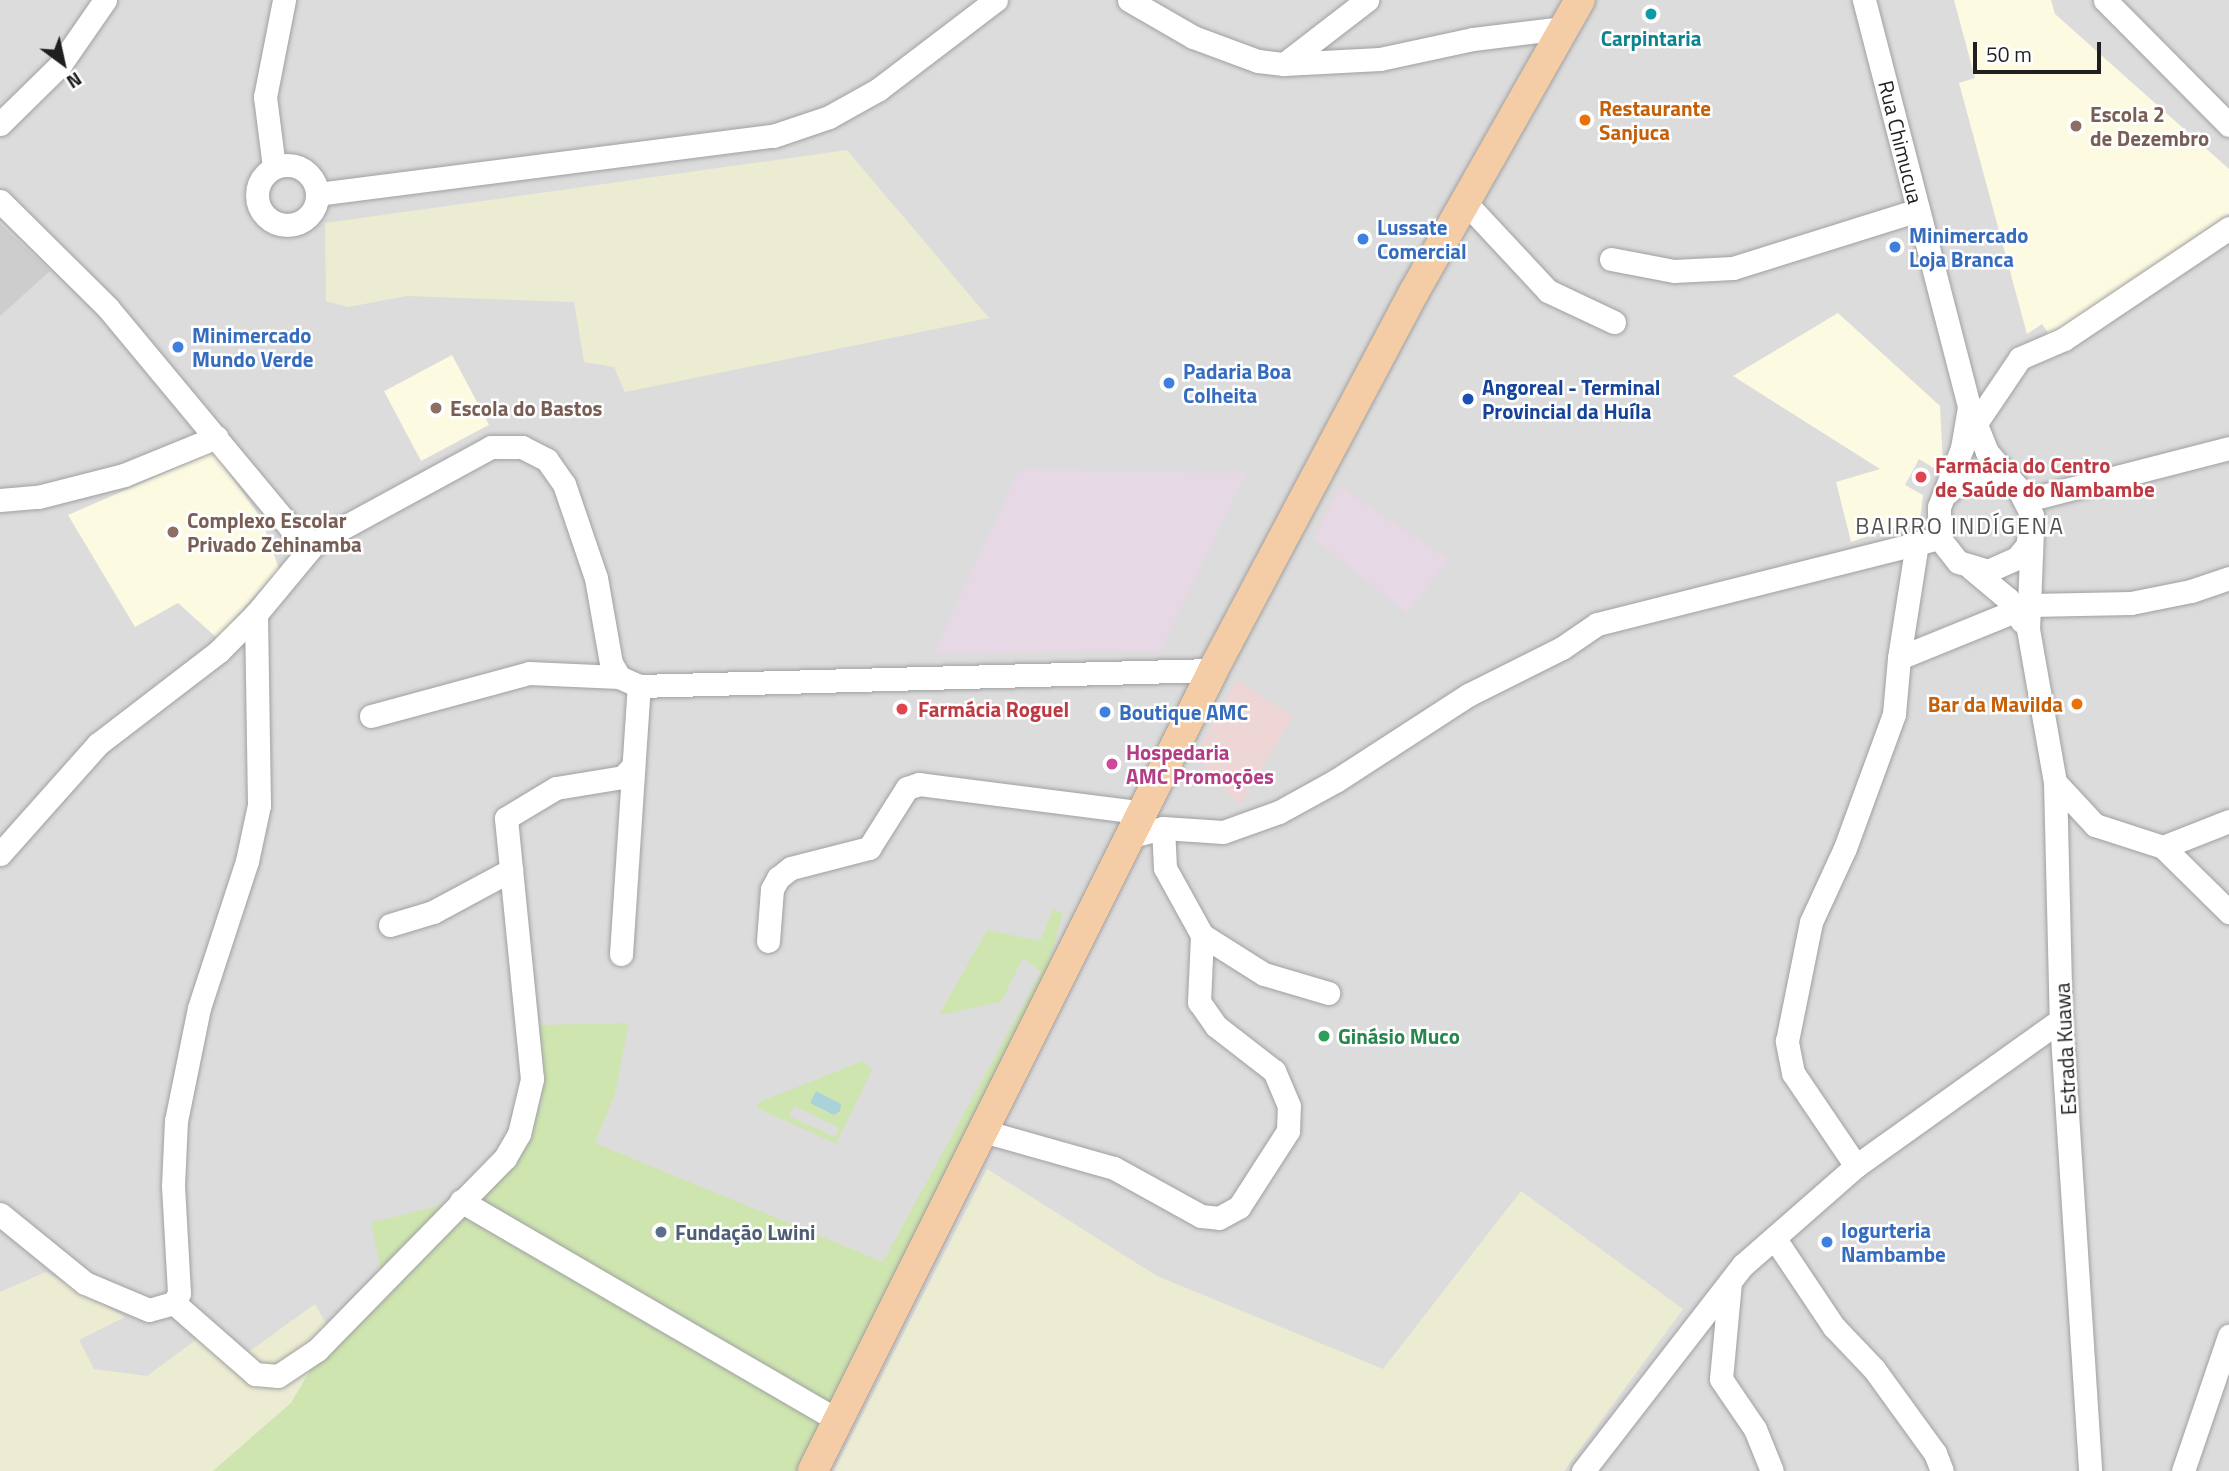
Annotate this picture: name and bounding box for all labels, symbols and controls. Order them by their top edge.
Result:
marker: Carpintaria [1643,6,1659,22]
place label: Carpintaria [1601,25,1701,51]
north arrow [28,28,98,98]
scale bar [1977,28,2105,72]
text: 50 m [1986,38,2032,70]
text: N [61,65,88,97]
street label: Rua Chimucua [1874,78,1928,206]
place label: Restaurante Sanjuca [1599,95,1711,145]
place label: Escola 2 de Dezembro [2090,101,2209,151]
marker: Restaurante Sanjuca [1577,112,1593,128]
marker: Escola 2 de Dezembro [2068,118,2084,134]
place label: Lussate Comercial [1377,214,1467,264]
place label: Minimercado Loja Branca [1909,222,2028,272]
marker: Lussate Comercial [1355,231,1371,247]
marker: Minimercado Loja Branca [1887,239,1903,255]
place label: Minimercado Mundo Verde [192,322,313,372]
marker: Minimercado Mundo Verde [170,339,186,355]
place label: Padaria Boa Colheita [1183,358,1292,408]
place label: Angoreal - Terminal Provincial da Huíla [1482,374,1661,424]
marker: Padaria Boa Colheita [1161,375,1177,391]
marker: Angoreal - Terminal Provincial da Huíla [1460,391,1476,407]
place label: Escola do Bastos [450,395,603,421]
marker: Escola do Bastos [428,400,444,416]
place label: Farmácia do Centro de Saúde do Nambambe [1935,452,2155,502]
marker: Farmácia do Centro de Saúde do Nambambe [1913,469,1929,485]
place label: Complexo Escolar Privado Zehinamba [187,507,362,557]
district label: BAIRRO INDÍGENA [1857,512,2063,540]
marker: Complexo Escolar Privado Zehinamba [165,524,181,540]
place label: Bar da Mavilda [1928,691,2063,717]
place label: Farmácia Roguel [918,696,1069,722]
marker: Bar da Mavilda [2069,696,2085,712]
marker: Farmácia Roguel [892,699,912,719]
place label: Boutique AMC [1119,699,1248,725]
marker: Boutique AMC [1097,704,1113,720]
place label: Hospedaria AMC Promoções [1126,739,1274,789]
marker: Hospedaria AMC Promoções [1104,756,1120,772]
street label: Estrada Kuawa [2049,982,2081,1116]
place label: Ginásio Muco [1338,1023,1460,1049]
marker: Ginásio Muco [1316,1028,1332,1044]
place label: Iogurteria Nambambe [1841,1217,1946,1267]
place label: Fundação Lwini [675,1219,815,1245]
marker: Fundação Lwini [653,1224,669,1240]
marker: Iogurteria Nambambe [1819,1234,1835,1250]

